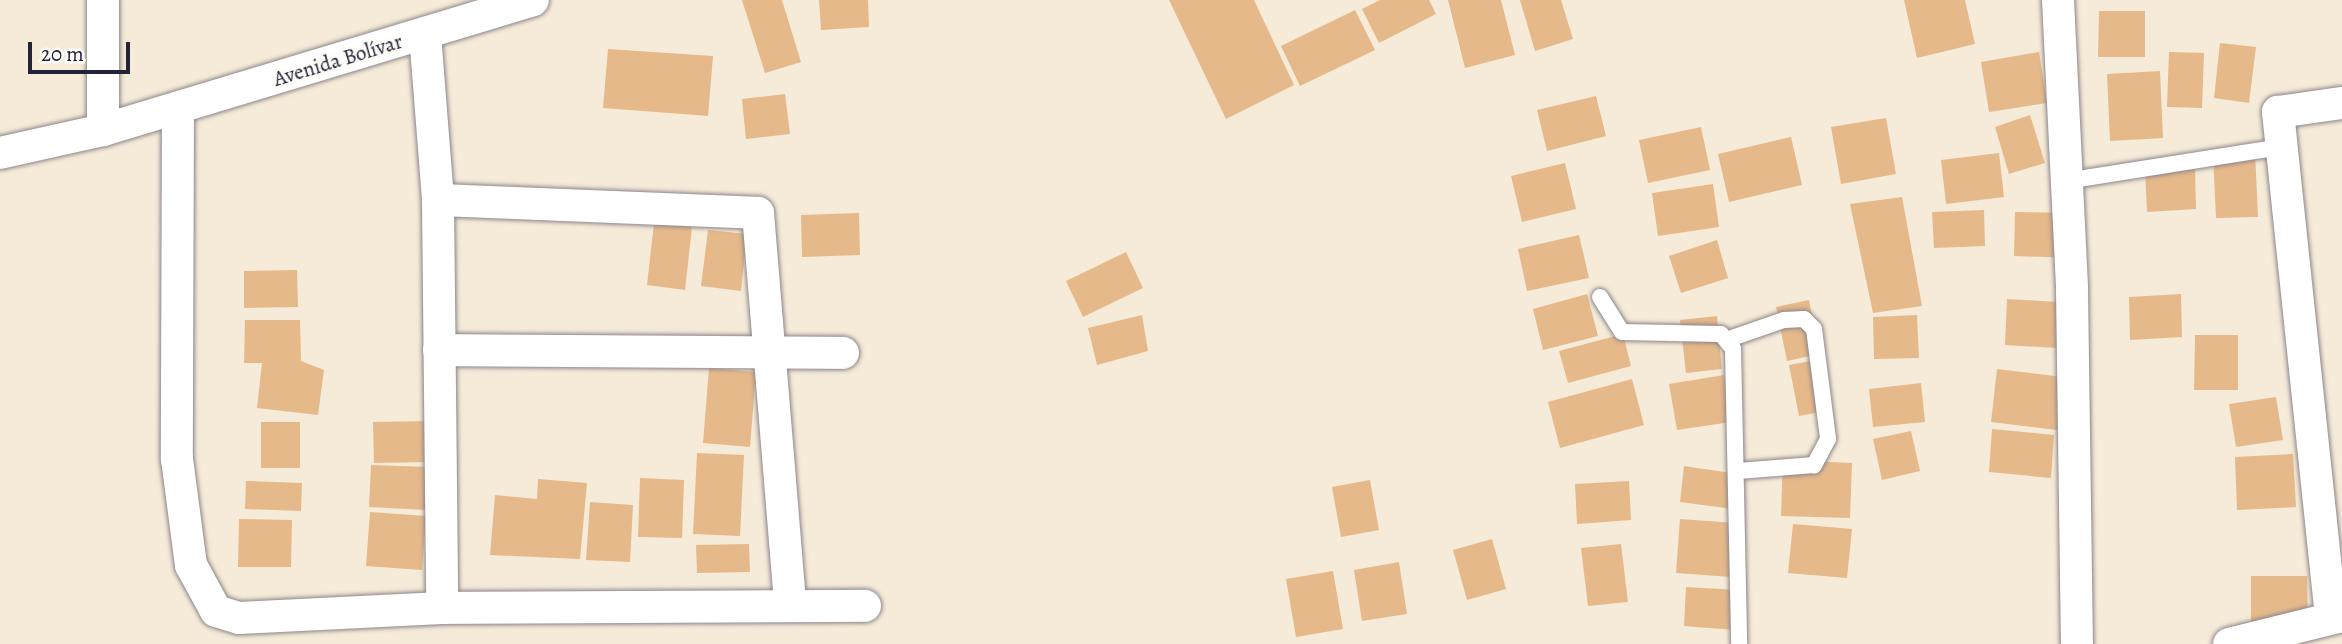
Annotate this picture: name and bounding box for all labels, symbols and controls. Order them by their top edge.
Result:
scale bar [32,28,133,72]
street label: Avenida Bolívar [270,28,406,92]
text: 20 m [41,40,84,68]

